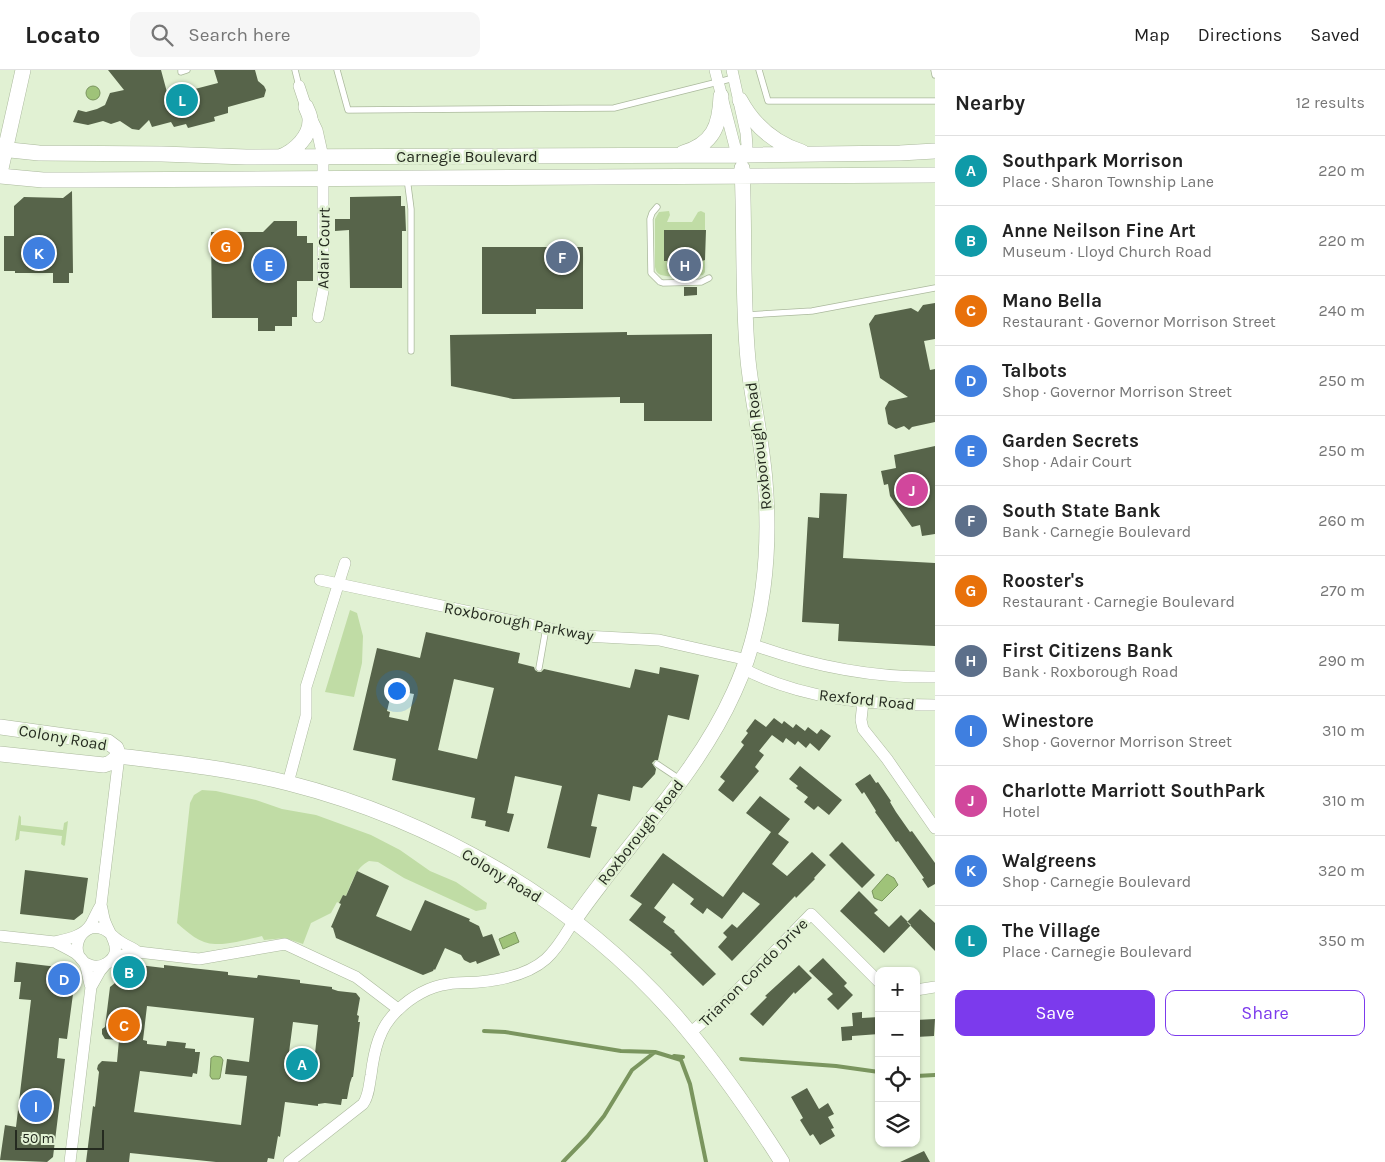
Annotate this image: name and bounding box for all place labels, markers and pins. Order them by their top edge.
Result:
pin: L [166,81,198,119]
pin: G [210,227,242,265]
pin: K [23,234,55,272]
pin: F [546,238,578,276]
pin: E [253,246,285,284]
pin: H [669,246,701,284]
pin: J [896,471,928,509]
pin: B [113,953,145,991]
pin: D [48,960,80,998]
pin: C [108,1006,140,1044]
pin: A [286,1045,318,1083]
pin: I [20,1087,52,1125]

